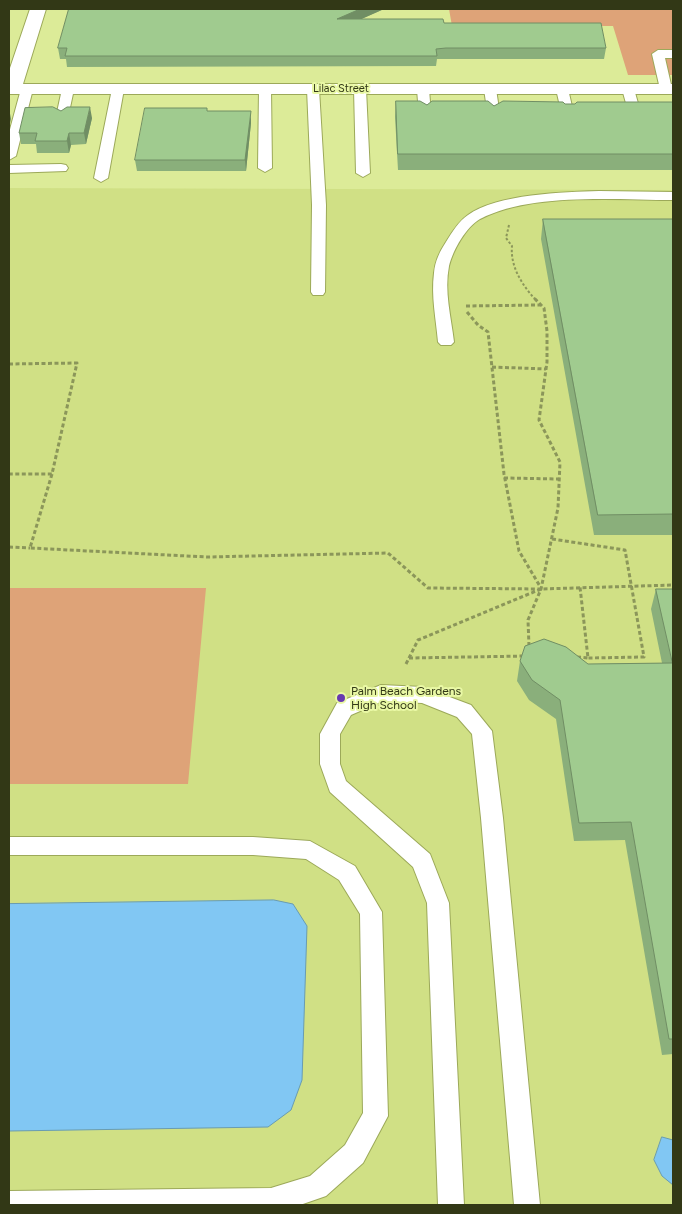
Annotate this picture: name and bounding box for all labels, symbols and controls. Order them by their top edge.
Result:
street label: Lilac Street [313,82,369,96]
place label: Palm Beach Gardens High School [351,684,461,712]
marker: Palm Beach Gardens High School [335,692,347,704]

